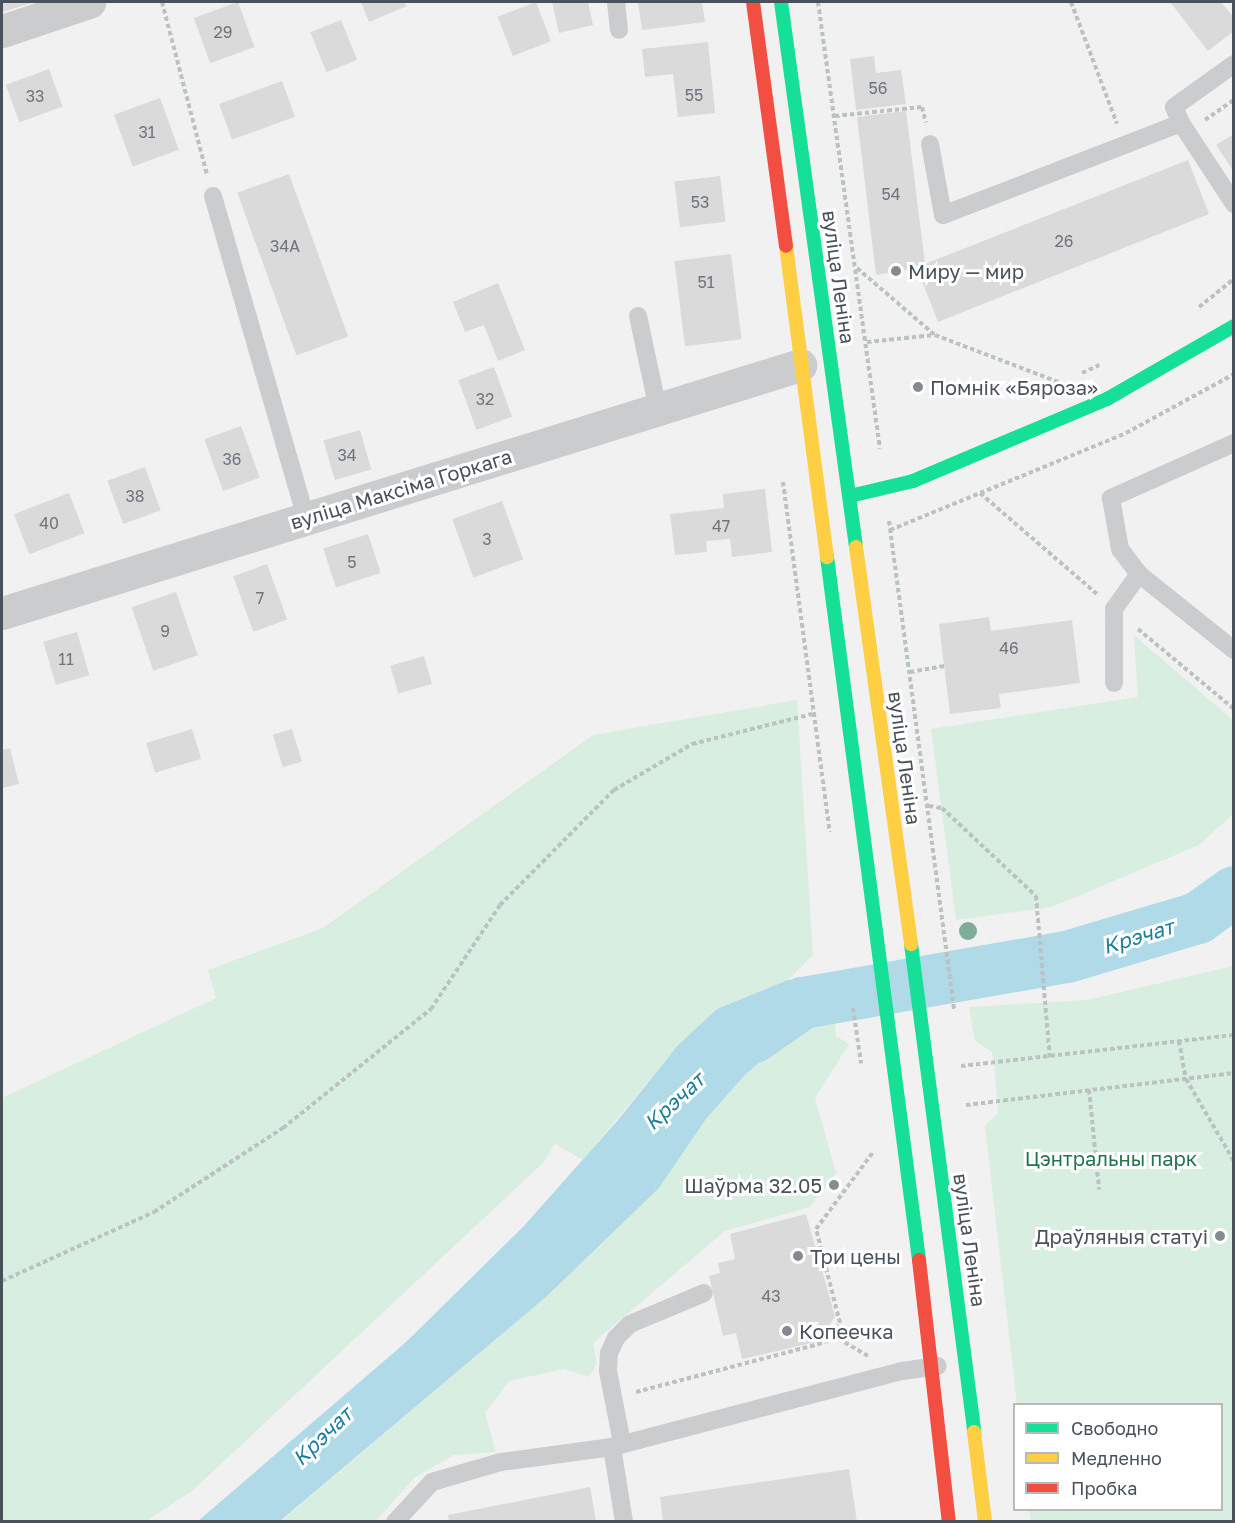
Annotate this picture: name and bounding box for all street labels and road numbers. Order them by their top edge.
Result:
street label: вуліца Леніна [818,209,860,345]
street label: вуліца Максіма Горкага [287,444,515,534]
street label: вуліца Леніна [884,690,926,826]
street label: вуліца Леніна [949,1172,991,1308]

